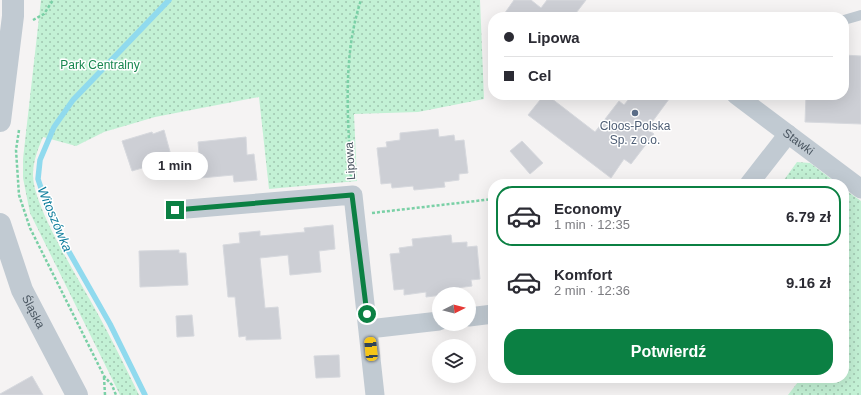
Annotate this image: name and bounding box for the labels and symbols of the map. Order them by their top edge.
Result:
park label: Park Centralny [60,58,140,72]
marker: Cloos-Polska Sp. z o.o. [630,108,640,118]
place label: Cloos-Polska Sp. z o.o. [600,119,671,147]
street label: Stawki [780,126,817,158]
street label: Lipowa [342,141,358,180]
callout: 1 min [142,152,208,180]
water label: Witoszówka [35,184,75,254]
route end [166,201,184,219]
north arrow [432,287,476,331]
street label: Śląska [19,292,48,331]
route start [358,305,376,323]
car [364,336,378,362]

